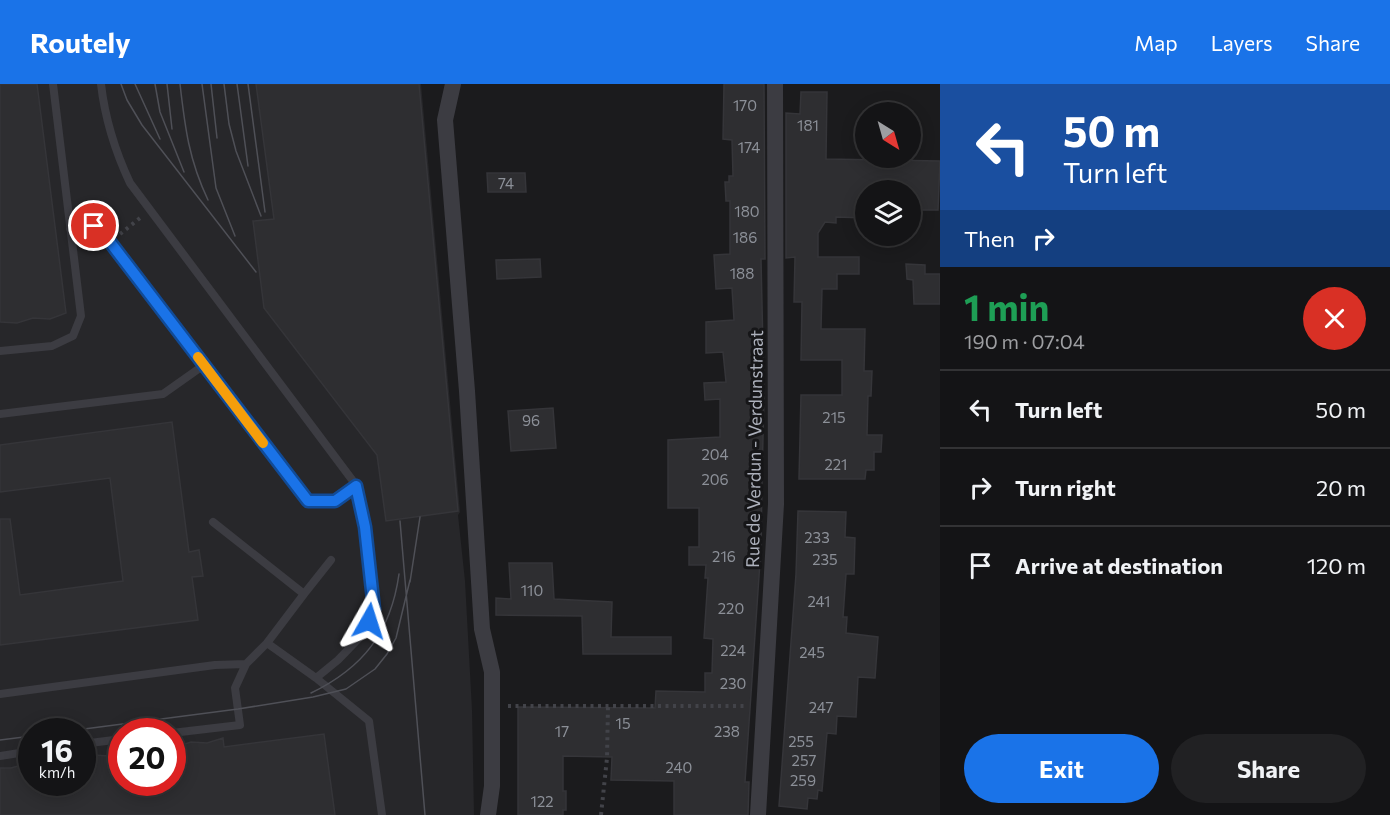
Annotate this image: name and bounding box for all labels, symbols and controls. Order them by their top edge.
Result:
text: Routely [30,25,131,59]
text: Map [1134,30,1178,55]
text: Layers [1211,30,1273,55]
text: Share [1306,30,1360,55]
house number: 170 [733,96,757,114]
north arrow [855,102,921,168]
map controls [855,102,921,246]
text: 50 m [1063,104,1160,156]
icon: left [964,108,1042,186]
house number: 181 [797,116,819,134]
house number: 174 [738,138,760,156]
text: Turn left [1063,156,1167,189]
house number: 74 [498,174,514,192]
button: layers [855,180,921,246]
pin [68,200,119,251]
house number: 180 [734,202,760,220]
icon: arrive [77,209,110,242]
icon: right [1027,222,1060,255]
text: Then [964,225,1015,252]
house number: 186 [733,228,757,246]
house number: 188 [730,264,754,282]
text: 1 min [964,284,1049,328]
button: close [1303,287,1366,350]
text: 190 m · 07:04 [964,329,1085,353]
street label: Rue de Verdun - Verdunstraat [741,330,767,568]
icon: left [964,393,997,426]
text: Turn left [1015,396,1102,423]
text: 50 m [1316,396,1366,423]
house number: 215 [822,408,846,426]
house number: 96 [522,411,540,429]
house number: 204 [701,445,729,463]
house number: 221 [824,455,848,473]
house number: 206 [701,470,729,488]
icon: right [964,471,997,504]
text: Turn right [1015,474,1116,501]
text: 20 m [1316,474,1366,501]
house number: 233 [804,528,830,546]
house number: 216 [712,547,736,565]
icon: arrive [964,549,997,582]
house number: 235 [812,550,838,568]
text: Arrive at destination [1015,552,1223,579]
text: 120 m [1307,552,1366,579]
house number: 110 [521,581,543,599]
position arrow [337,589,401,653]
house number: 241 [807,592,831,610]
house number: 220 [718,599,744,617]
house number: 224 [720,641,746,659]
house number: 245 [799,643,825,661]
house number: 230 [720,674,746,692]
house number: 247 [809,698,833,716]
house number: 15 [615,714,631,732]
speed limit sign: 20 [108,718,186,796]
house number: 17 [555,722,569,740]
house number: 238 [714,722,740,740]
text: 16 [41,731,73,768]
house number: 255 [788,732,814,750]
button: Exit [964,734,1159,803]
button: Share [1171,734,1366,803]
house number: 257 [792,751,817,769]
house number: 240 [666,758,692,776]
text: km/h [39,763,75,781]
house number: 259 [790,771,816,789]
house number: 122 [530,792,554,810]

